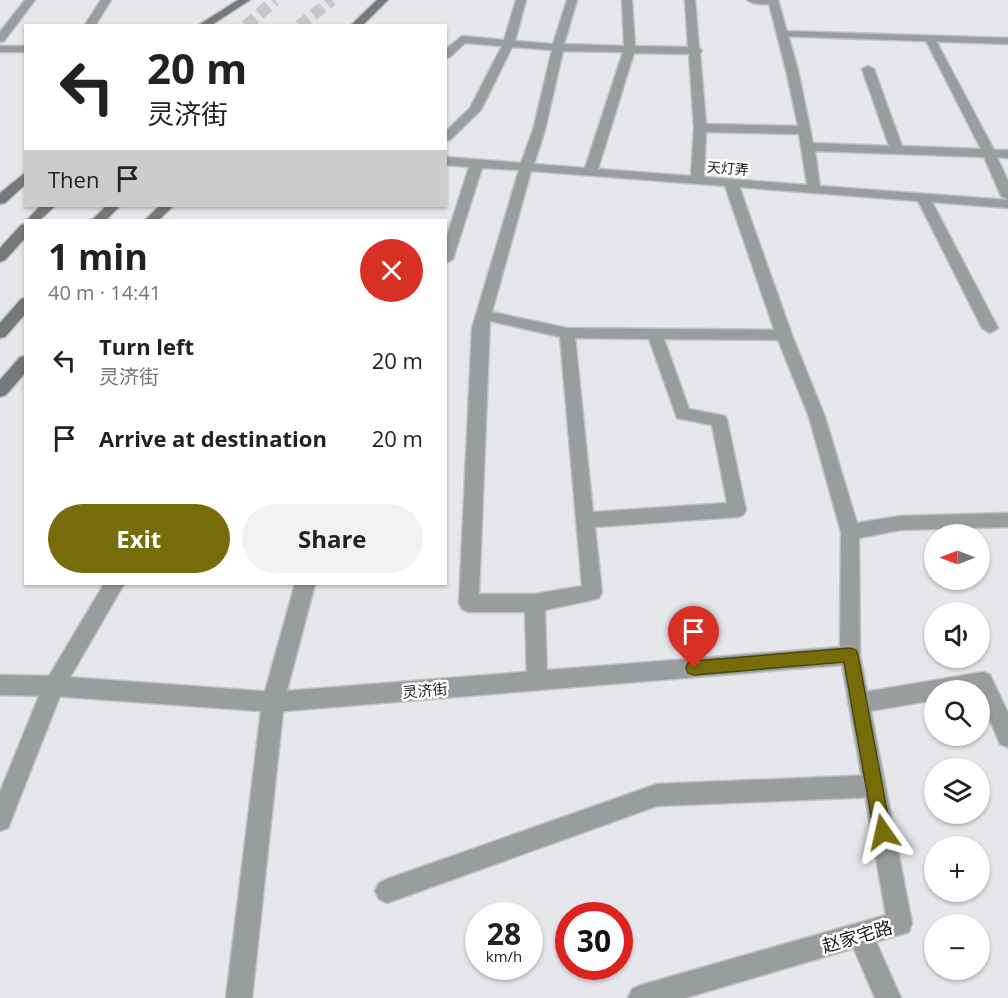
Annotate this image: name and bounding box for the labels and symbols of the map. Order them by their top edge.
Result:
street label: 天灯弄 [706,157,750,179]
north arrow [924,524,990,590]
pin [668,606,719,668]
street label: 灵济街 [402,678,448,702]
position arrow [851,800,915,864]
speed limit sign: 30 [555,902,633,980]
street label: 赵家宅路 [819,915,895,957]

